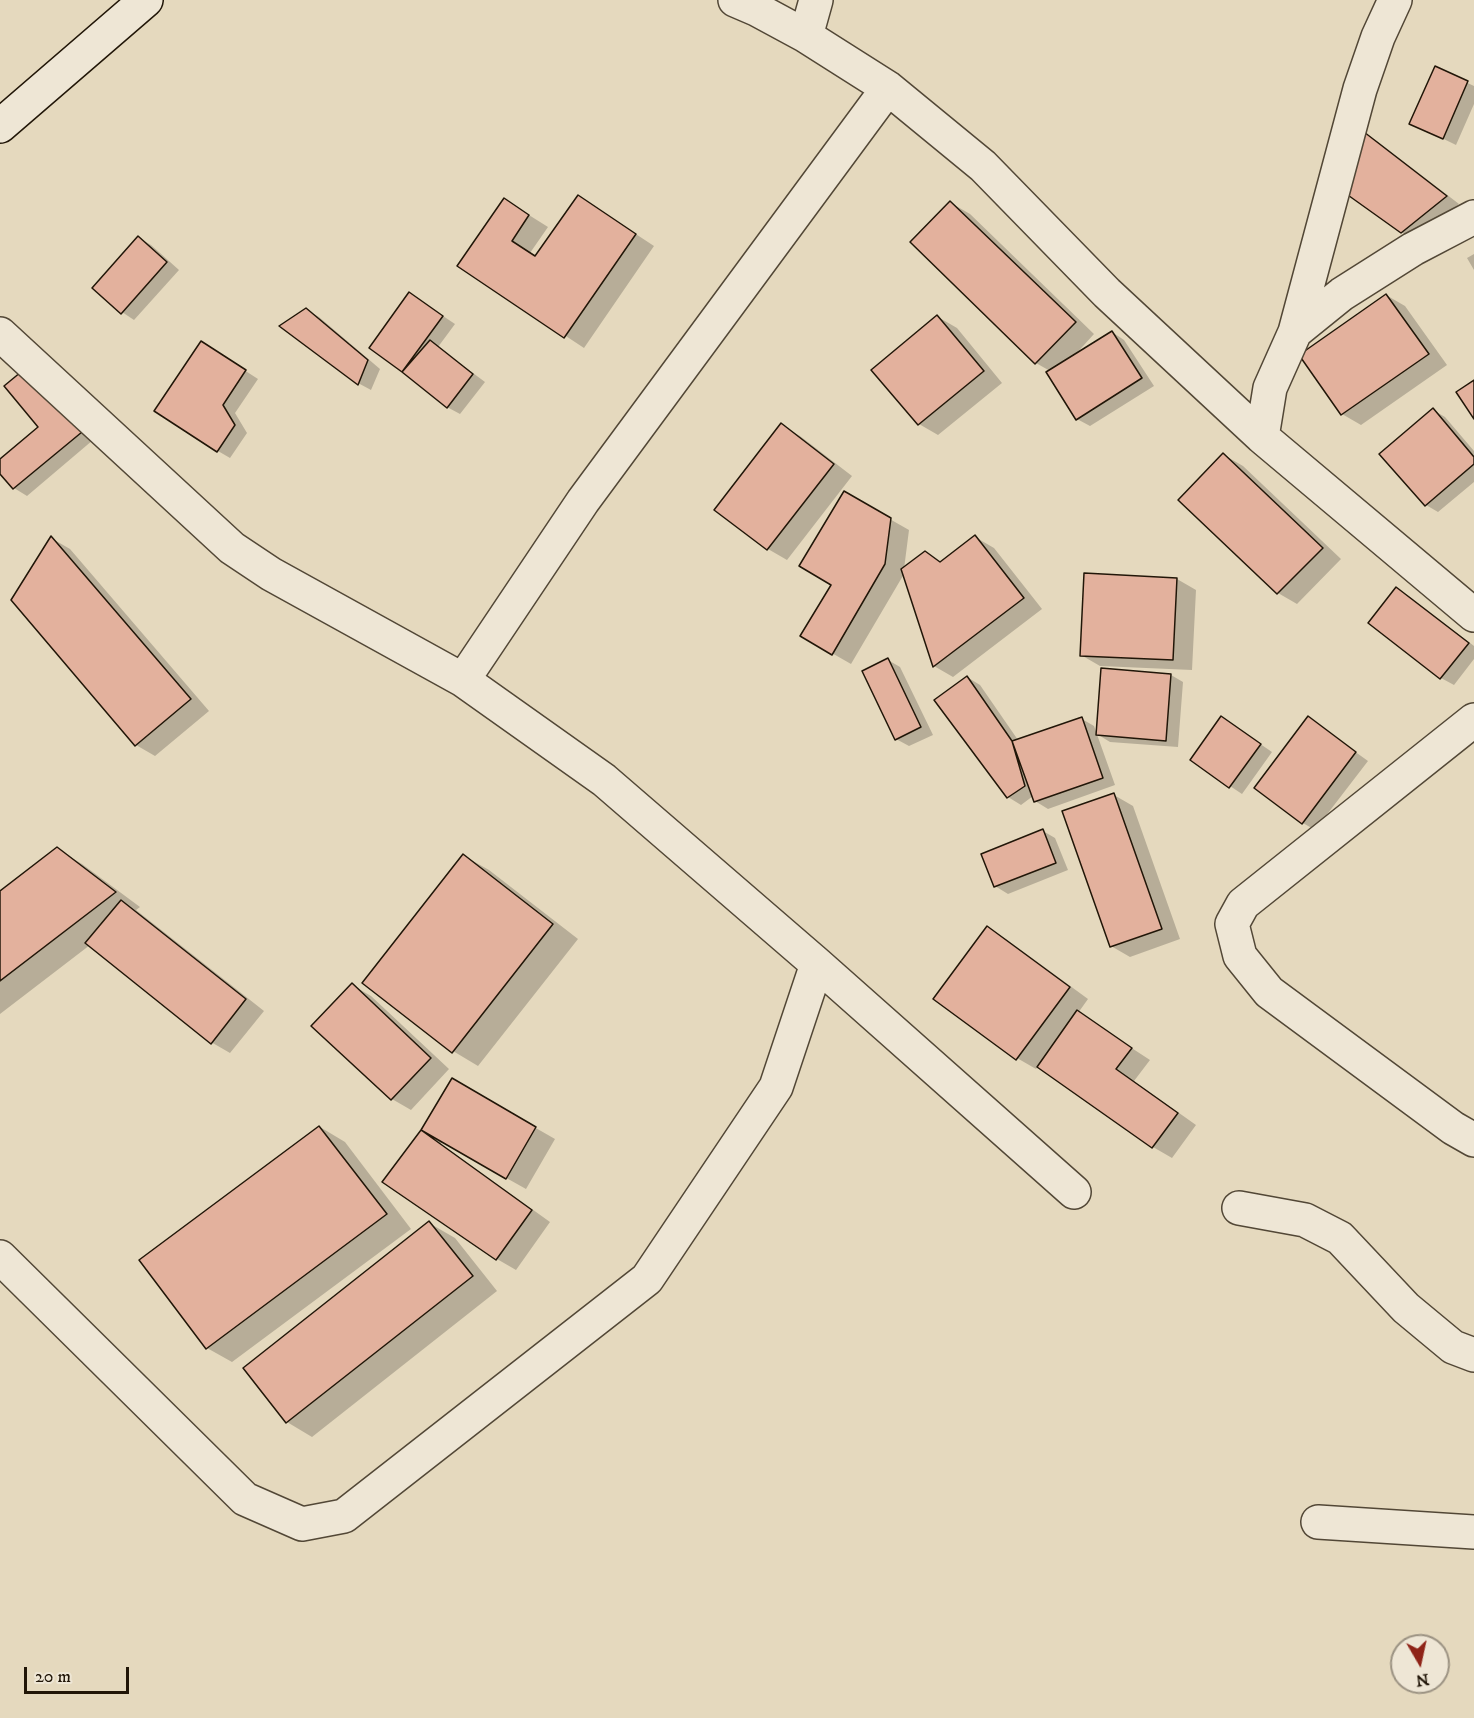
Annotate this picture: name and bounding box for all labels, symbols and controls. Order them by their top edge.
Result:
north arrow [1390,1634,1450,1694]
scale bar [27,1655,132,1693]
text: 20 m [35,1666,71,1688]
text: N [1414,1669,1431,1691]

